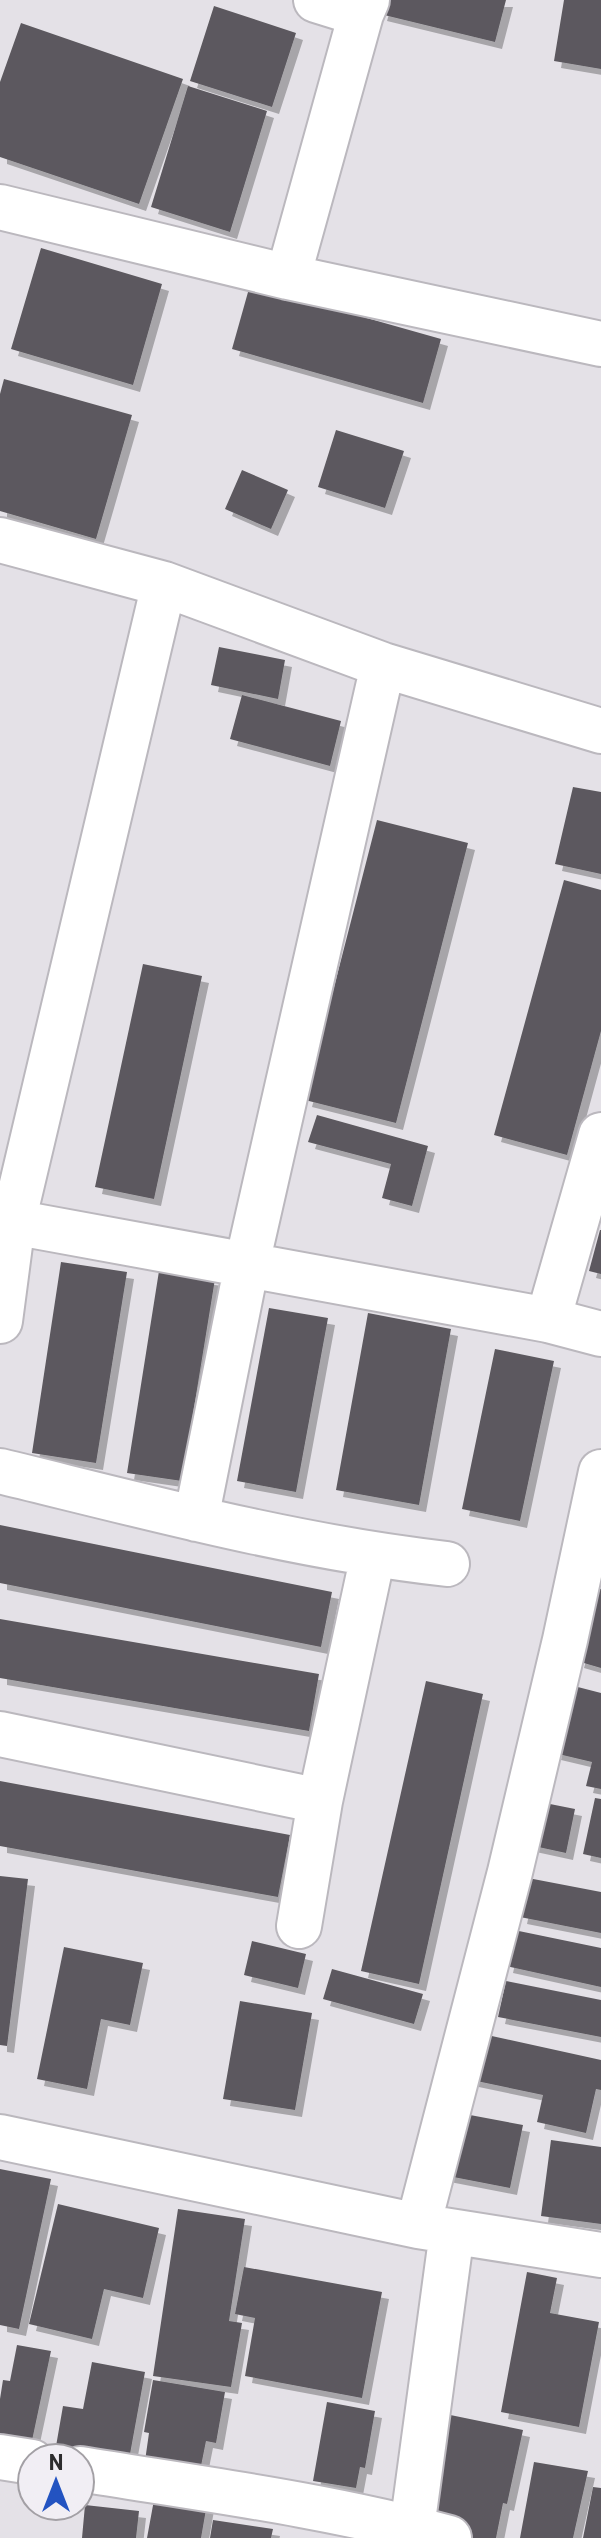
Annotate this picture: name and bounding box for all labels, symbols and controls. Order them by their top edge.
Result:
north arrow [16,2442,96,2522]
text: N [49,2448,63,2474]

